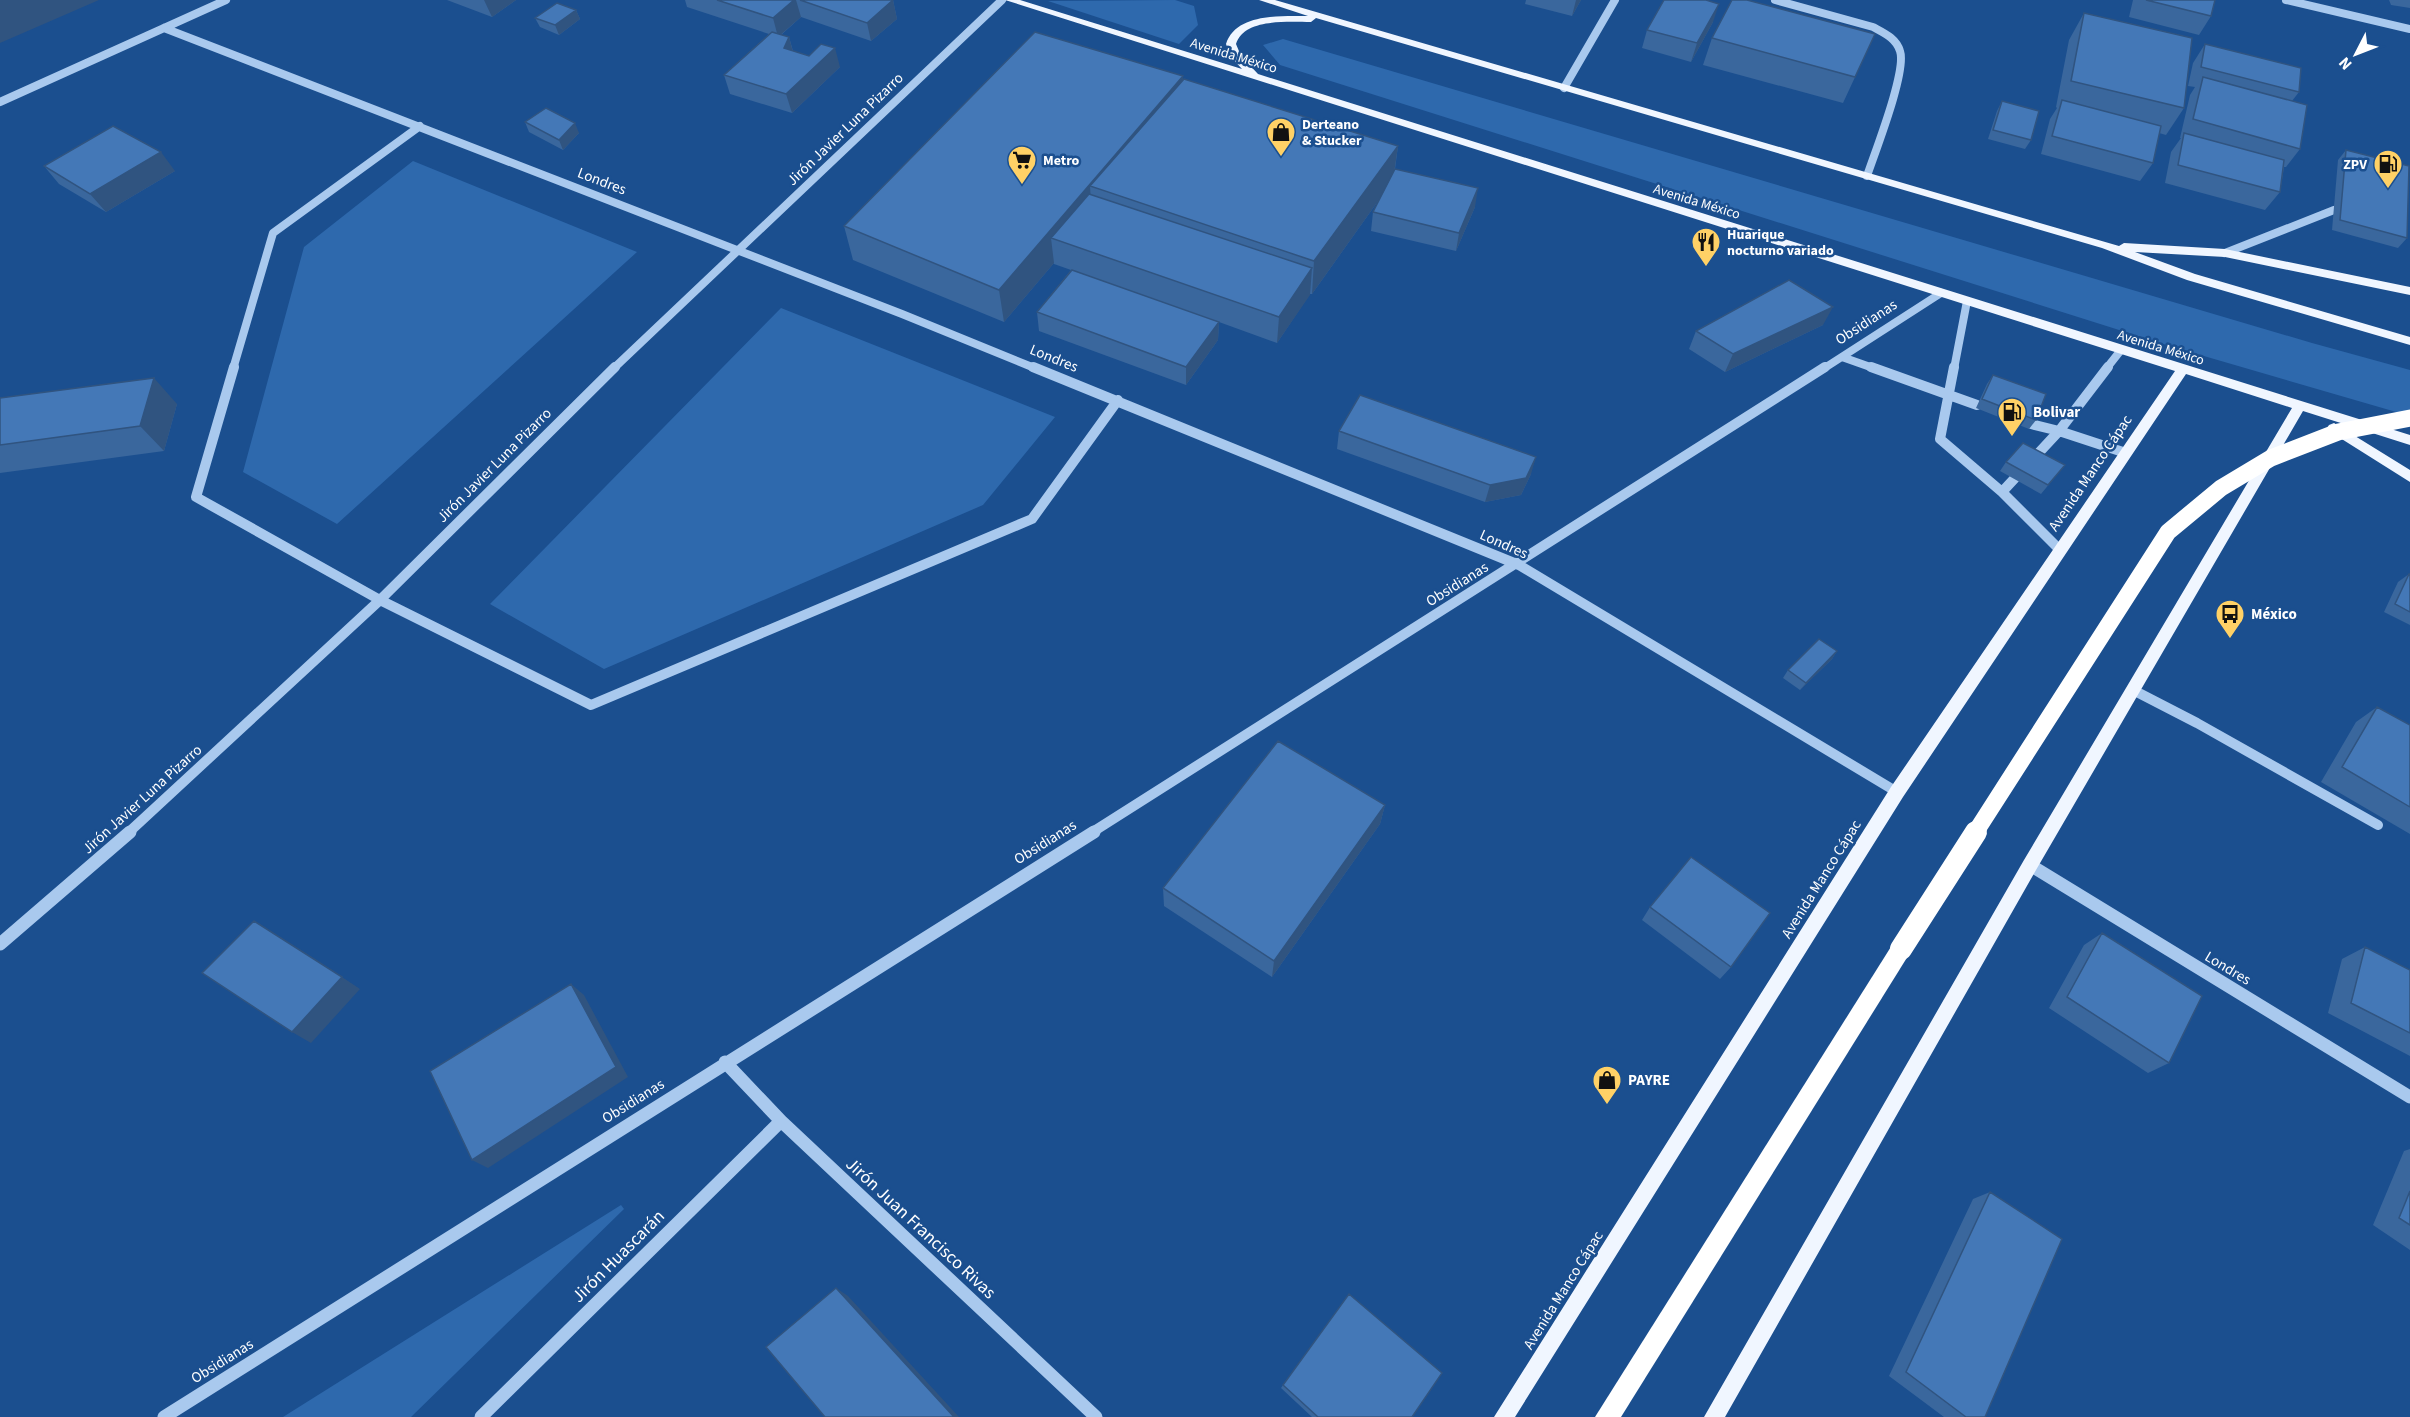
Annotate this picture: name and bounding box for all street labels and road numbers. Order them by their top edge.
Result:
street label: Avenida México [1188,33,1280,79]
street label: Jirón Javier Luna Pizarro [782,68,908,191]
street label: Londres [574,163,629,200]
street label: Avenida México [1651,179,1743,225]
street label: Obsidianas [1831,295,1901,350]
street label: Avenida México [2115,325,2207,371]
street label: Londres [1026,339,1081,378]
street label: Jirón Javier Luna Pizarro [432,403,556,527]
street label: Avenida Manco Cápac [2044,411,2137,536]
street label: Londres [1476,525,1531,564]
street label: Obsidianas [1422,557,1492,612]
street label: Jirón Javier Luna Pizarro [78,740,207,859]
street label: Obsidianas [1010,815,1080,870]
street label: Avenida Manco Cápac [1776,816,1866,943]
street label: Londres [2201,946,2255,990]
street label: Obsidianas [598,1074,668,1129]
street label: Jirón Juan Francisco Rivas [840,1152,1001,1305]
street label: Jirón Huascarán [566,1204,670,1308]
street label: Avenida Manco Cápac [1518,1227,1608,1354]
street label: Obsidianas [187,1334,257,1389]

